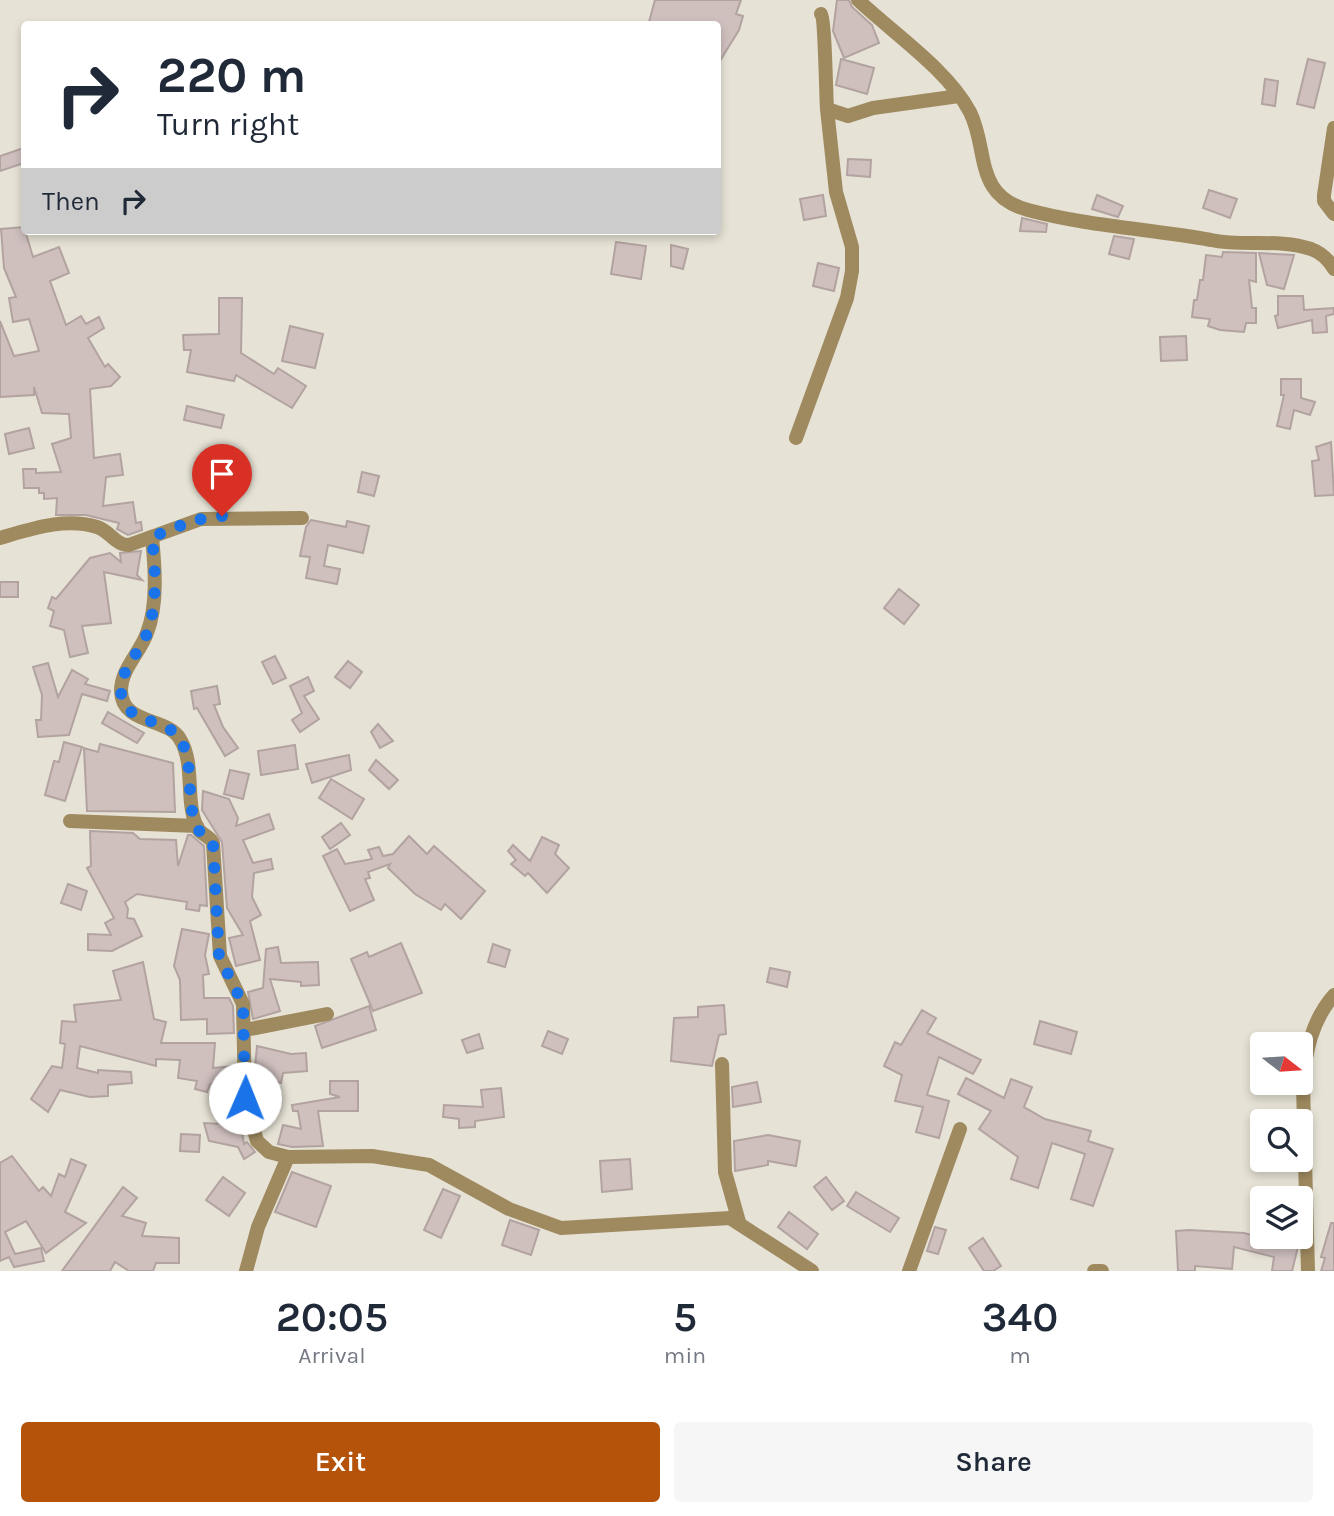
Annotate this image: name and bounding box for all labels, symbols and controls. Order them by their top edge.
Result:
text: 220 m [157,47,306,104]
icon: right [42,49,133,140]
text: Turn right [157,106,299,143]
icon: right [114,182,152,220]
text: Then [42,186,100,217]
pin [192,444,252,516]
icon: arrive [203,455,241,493]
north arrow [1250,1032,1312,1096]
map controls [1250,1032,1313,1249]
position arrow [208,1061,282,1135]
button: search [1250,1109,1313,1172]
button: layers [1250,1186,1313,1249]
text: 20:05 [276,1292,388,1342]
text: 5 [673,1292,697,1342]
text: 340 [982,1292,1058,1342]
text: Arrival [298,1342,366,1369]
text: min [664,1342,706,1369]
text: m [1009,1342,1031,1369]
button: Exit [21,1422,660,1502]
button: Share [674,1422,1313,1502]

